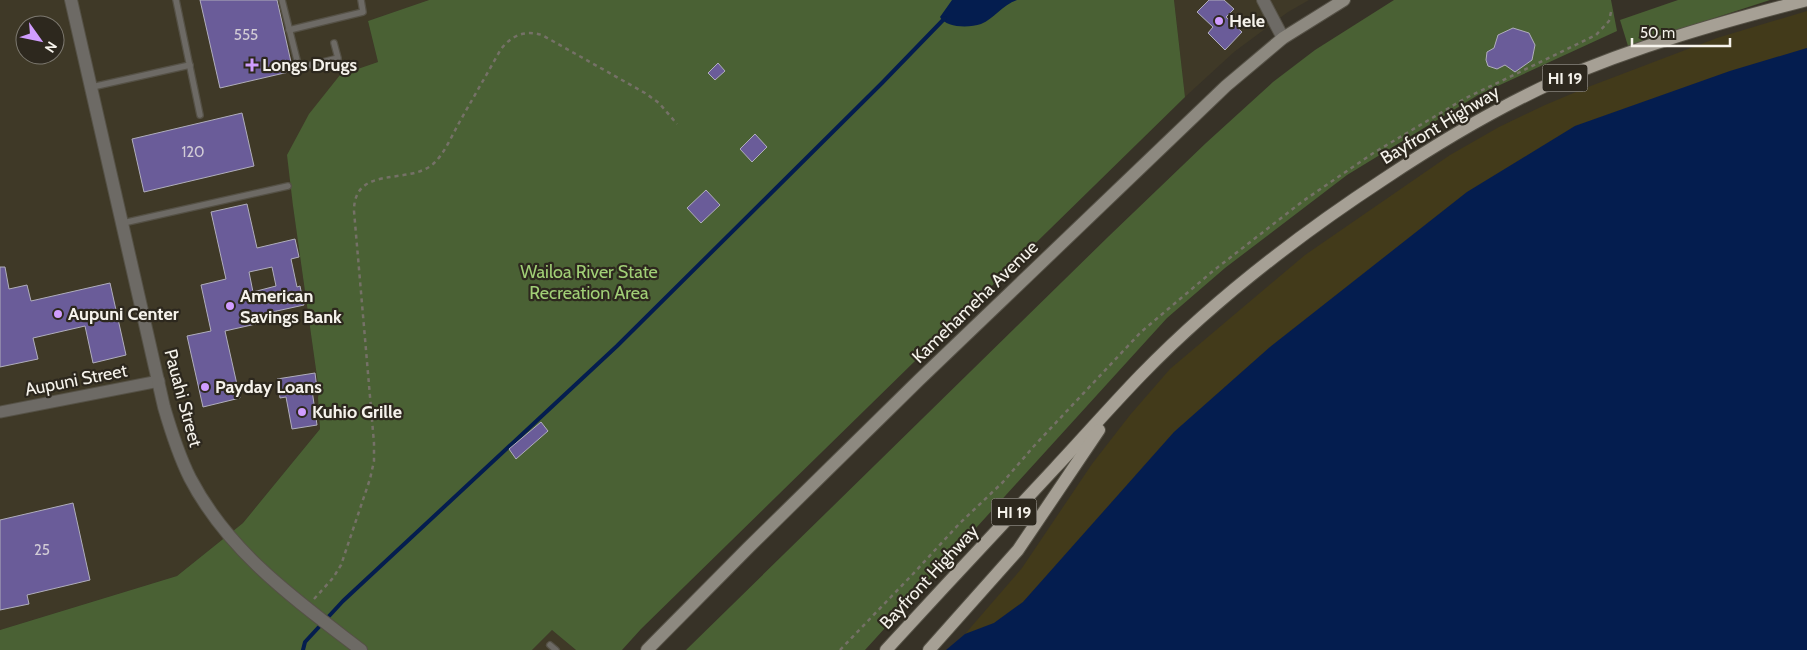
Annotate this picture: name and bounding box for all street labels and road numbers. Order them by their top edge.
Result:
road number: HI 19 [1542,64,1588,92]
street label: Bayfront Highway [1377,81,1503,169]
street label: Kamehameha Avenue [907,236,1043,368]
street label: Pauahi Street [159,347,207,449]
street label: Aupuni Street [23,359,129,401]
road number: HI 19 [992,498,1036,526]
street label: Bayfront Highway [875,520,983,634]

